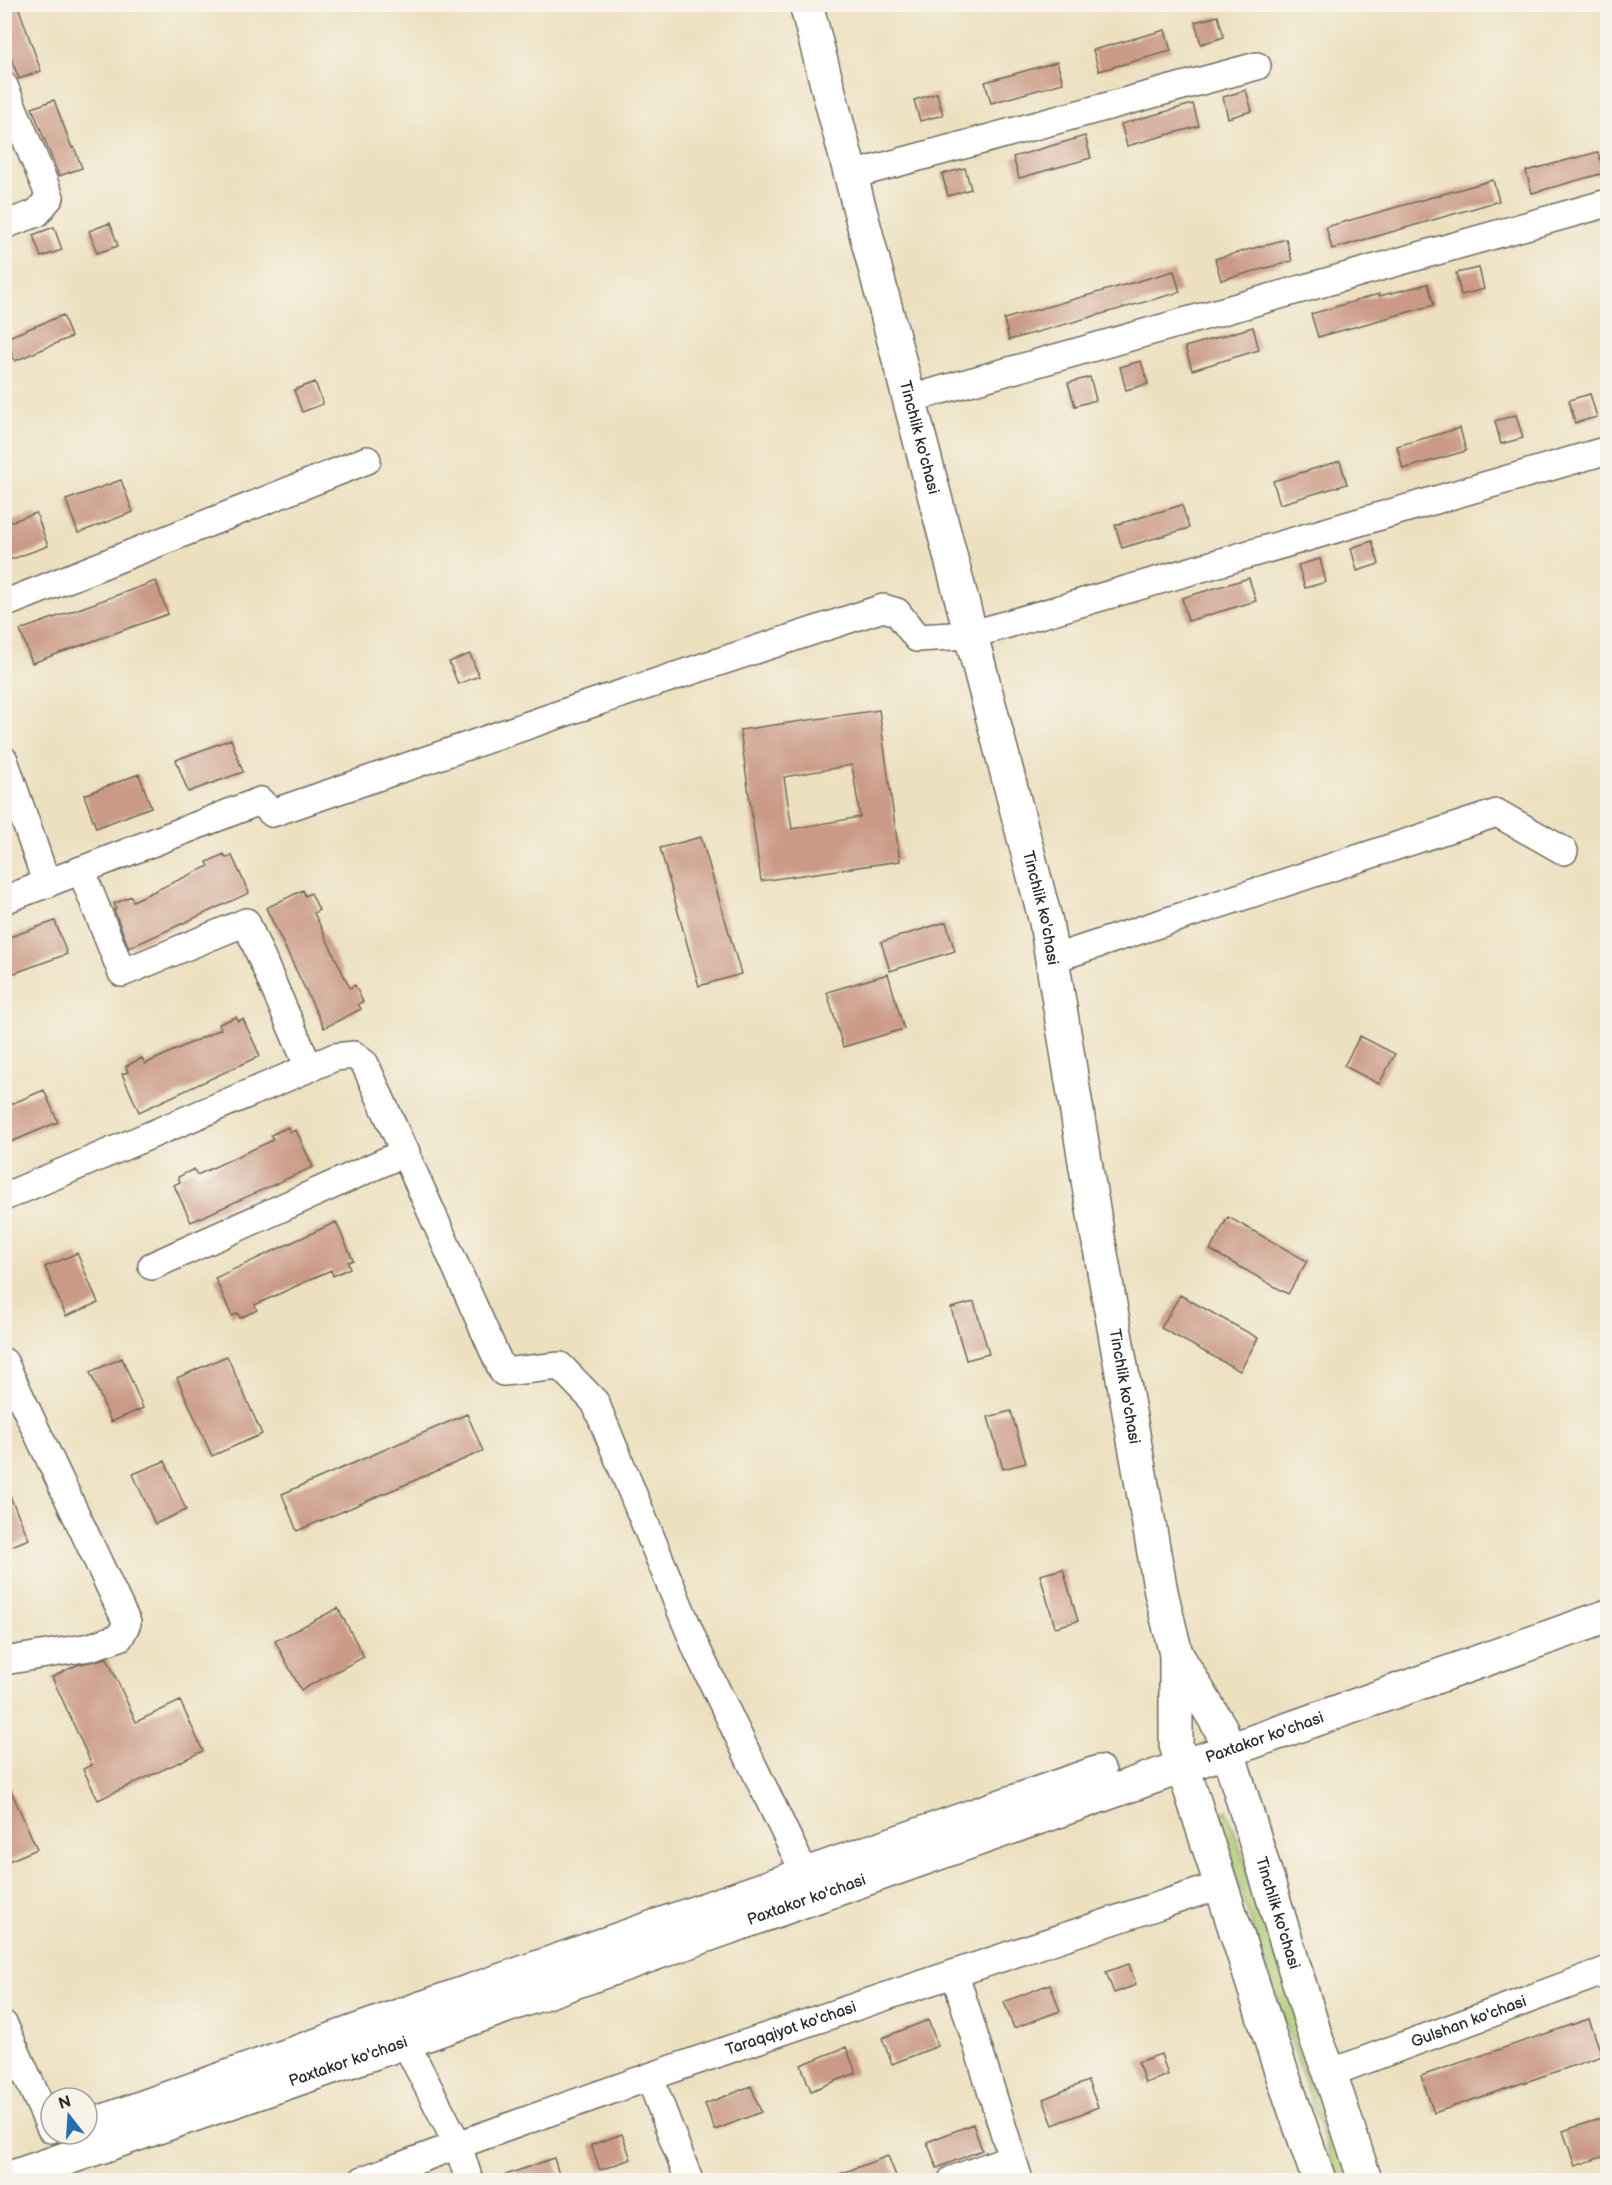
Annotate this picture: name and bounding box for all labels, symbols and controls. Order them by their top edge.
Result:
street label: Tinchlik ko'chasi [895,379,943,496]
street label: Tinchlik ko'chasi [1018,849,1062,966]
street label: Tinchlik ko'chasi [1105,1327,1144,1446]
street label: Paxtakor ko'chasi [1203,1708,1326,1767]
street label: Tinchlik ko'chasi [1251,1855,1304,1972]
street label: Paxtakor ko'chasi [745,1870,868,1930]
street label: Gulshan ko'chasi [1408,1992,1529,2052]
street label: Taraqqiyot ko'chasi [723,1997,859,2059]
street label: Paxtakor ko'chasi [286,2032,410,2091]
north arrow [39,2086,99,2146]
text: N [57,2092,74,2114]

